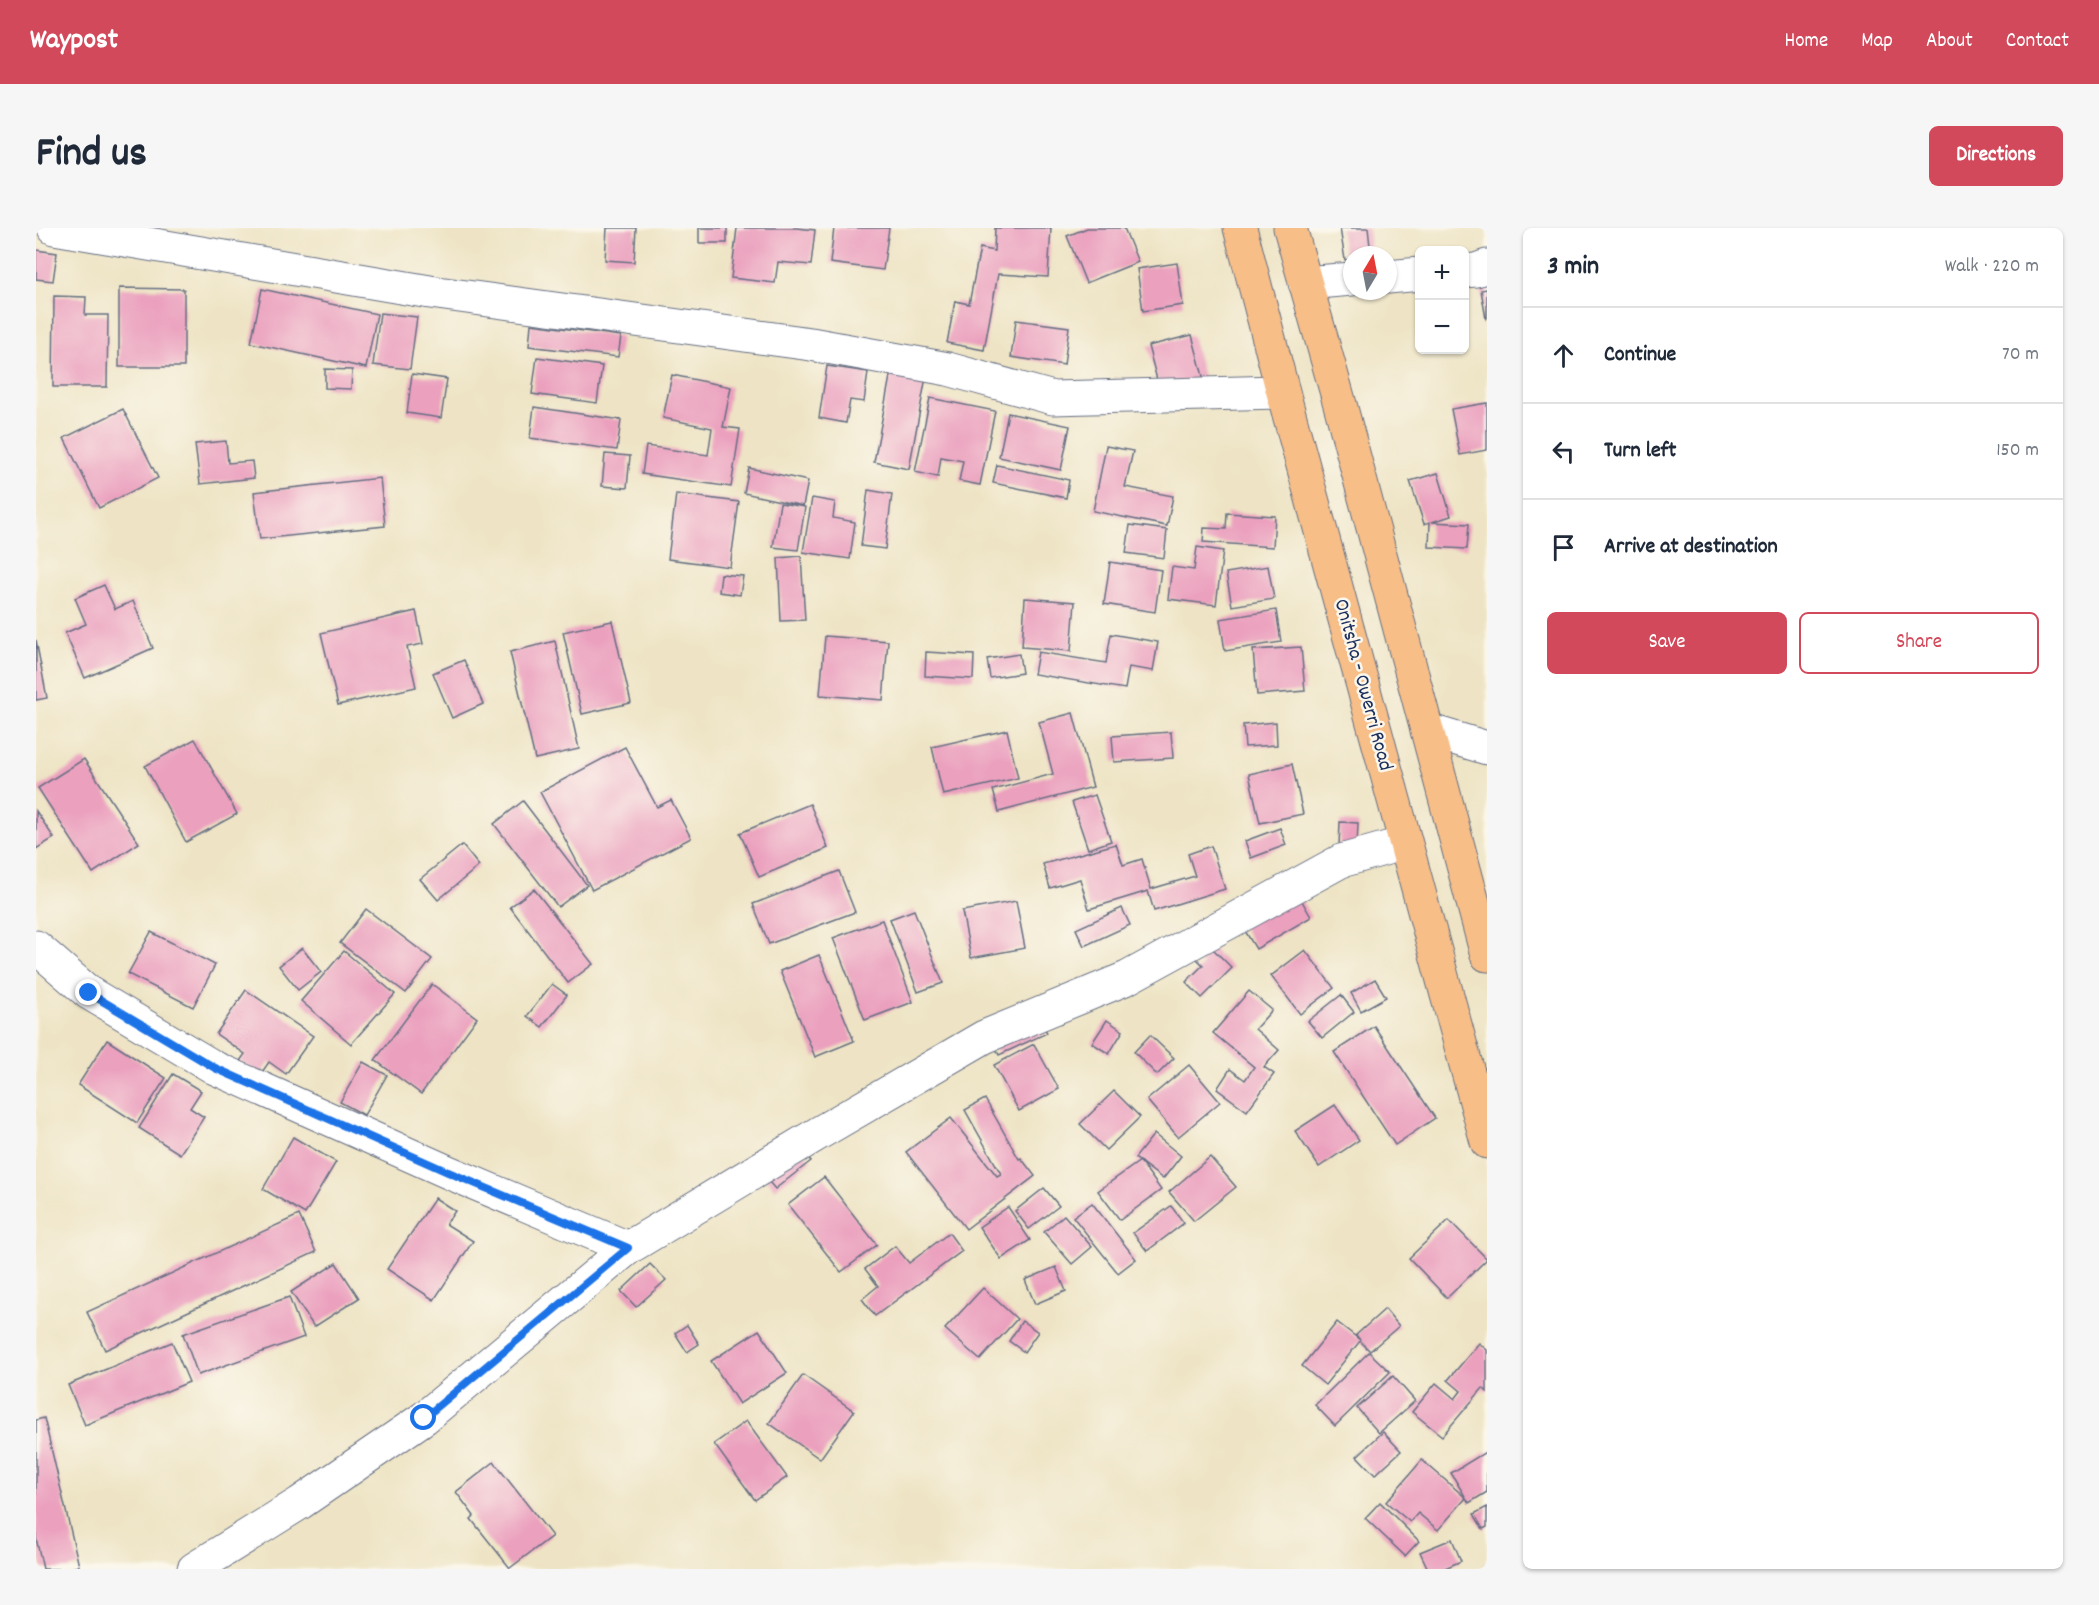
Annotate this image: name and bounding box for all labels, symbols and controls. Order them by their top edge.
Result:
text: Waypost [30,22,118,62]
text: Home [1784,27,1828,57]
text: Map [1861,27,1893,57]
text: About [1926,27,1973,57]
text: Contact [2006,27,2069,57]
text: Find us [36,126,147,186]
button: Directions [1929,126,2063,186]
north arrow [1343,246,1397,300]
map controls [1415,246,1469,354]
button: + [1415,246,1469,300]
text: 3 min [1547,249,1599,286]
text: Walk · 220 m [1945,253,2039,281]
button: − [1415,300,1469,354]
icon: ahead [1547,339,1580,372]
text: Continue [1604,340,1676,371]
text: 70 m [2002,341,2039,369]
icon: left [1547,435,1580,468]
text: Turn left [1604,436,1676,467]
text: 150 m [1996,437,2039,465]
icon: arrive [1547,531,1580,564]
text: Arrive at destination [1604,532,1778,563]
street label: Onitsha - Owerri Road [1325,596,1399,774]
button: Save [1547,612,1787,674]
button: Share [1799,612,2039,674]
route end [75,979,101,1005]
route start [410,1404,436,1430]

